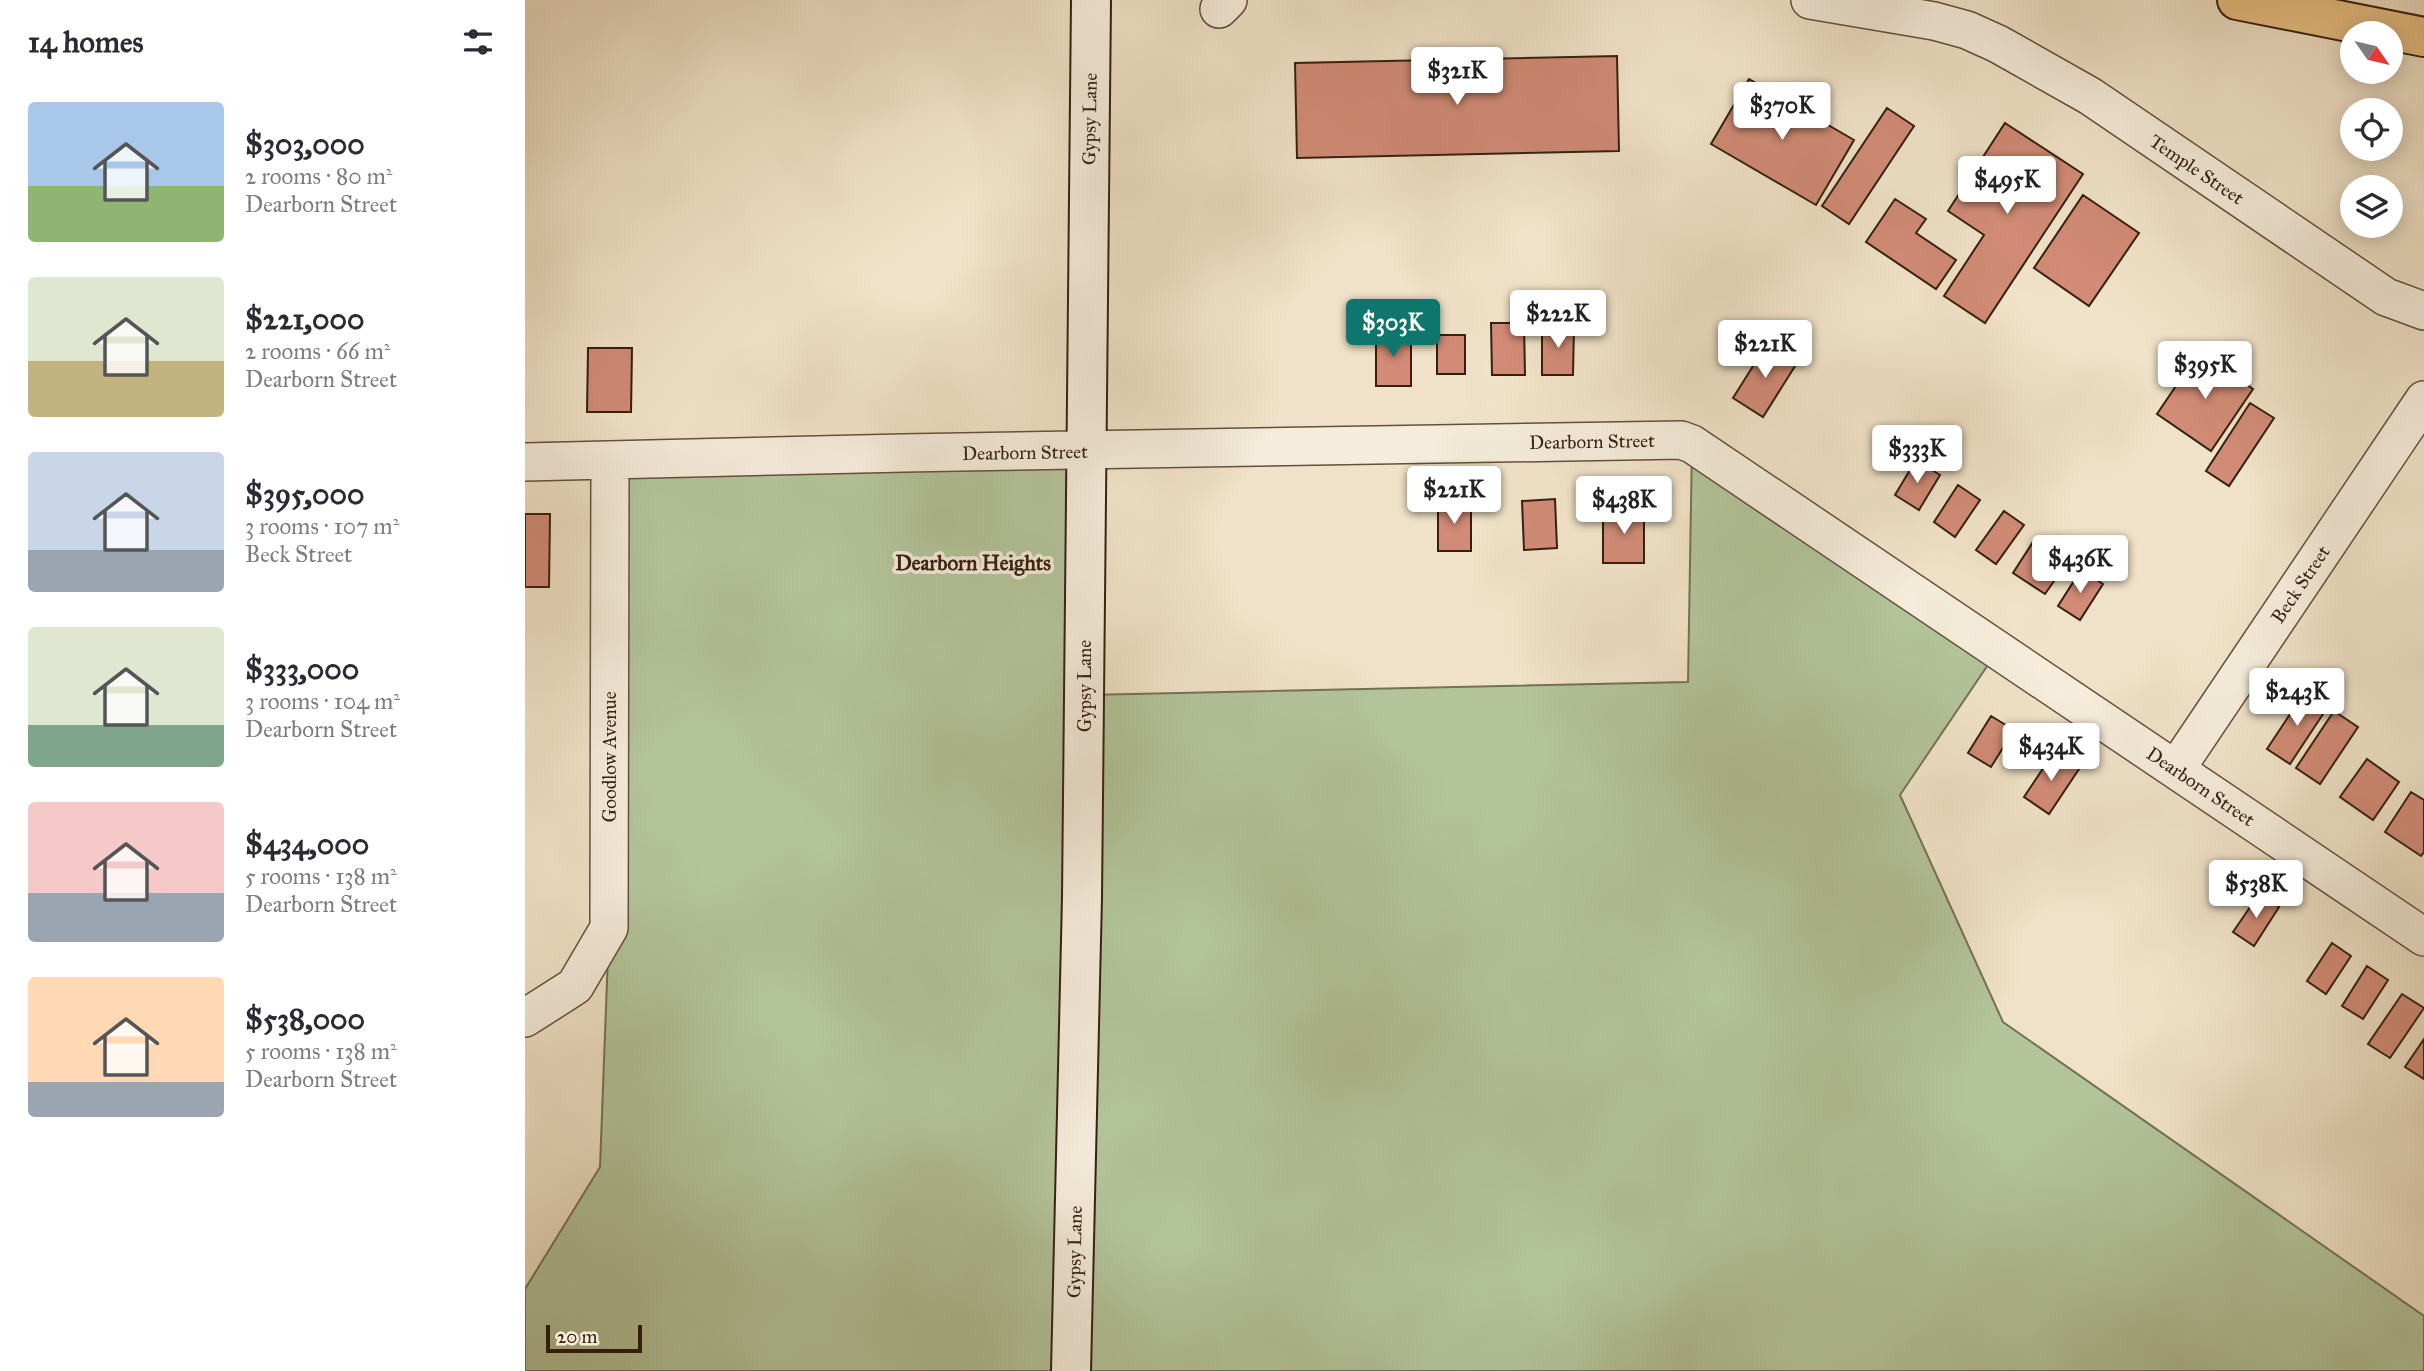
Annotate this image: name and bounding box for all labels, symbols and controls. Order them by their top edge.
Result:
north arrow [2340,21,2403,84]
map controls [2340,21,2403,238]
icon: filters [459,23,497,61]
text: 14 homes [28,24,143,60]
pin: $321K [1408,48,1506,107]
text: $321K [1427,56,1487,84]
street label: Gypsy Lane [1077,72,1102,165]
pin: $370K [1733,82,1831,142]
text: $370K [1750,91,1814,119]
button: locate [2340,98,2403,161]
text: $303,000 [245,126,365,162]
street label: Temple Street [2145,129,2249,210]
icon: home [84,130,168,214]
pin: $495K [1958,156,2056,216]
text: 2 rooms · 80 m² [245,162,392,190]
text: $495K [1974,165,2040,193]
button: layers [2340,175,2403,238]
text: Dearborn Street [245,190,397,218]
pin: $222K [1509,290,1607,350]
text: $222K [1526,299,1590,327]
pin: $303K [1344,300,1442,359]
text: $221,000 [245,301,364,337]
icon: home [84,305,168,389]
text: $303K [1362,308,1424,336]
pin: $221K [1716,320,1814,380]
text: $221K [1734,329,1796,357]
text: 2 rooms · 66 m² [245,337,390,365]
pin: $395K [2156,342,2254,401]
text: $395K [2174,350,2236,378]
text: Dearborn Street [245,365,397,393]
pin: $333K [1868,426,1966,485]
street label: Dearborn Street [1529,429,1655,454]
text: $333K [1888,434,1946,462]
street label: Dearborn Street [962,440,1088,465]
pin: $221K [1405,466,1503,526]
text: $221K [1423,475,1485,503]
text: $395,000 [245,476,364,512]
pin: $438K [1575,476,1673,536]
icon: home [84,480,168,564]
text: $438K [1592,485,1656,513]
text: 3 rooms · 107 m² [245,512,399,540]
pin: $436K [2031,536,2129,595]
text: Beck Street [245,540,352,568]
street label: Beck Street [2266,541,2335,627]
text: $436K [2048,544,2112,572]
district label: Dearborn Heights [895,550,1051,576]
street label: Gypsy Lane [1073,640,1096,732]
text: $333,000 [245,651,359,687]
icon: home [84,655,168,739]
pin: $243K [2248,668,2346,728]
text: $243K [2265,677,2329,705]
text: 3 rooms · 104 m² [245,687,400,715]
street label: Goodlow Avenue [598,691,621,823]
text: Dearborn Street [245,715,397,743]
pin: $434K [2002,724,2100,783]
text: $434K [2019,732,2083,760]
street label: Dearborn Street [2142,742,2259,831]
text: $434,000 [245,826,369,862]
icon: home [84,830,168,914]
pin: $538K [2207,860,2305,920]
text: 5 rooms · 138 m² [245,862,397,890]
text: $538K [2225,869,2287,897]
text: Dearborn Street [245,890,397,918]
text: $538,000 [245,1001,365,1037]
icon: home [84,1005,168,1089]
text: 5 rooms · 138 m² [245,1037,397,1065]
text: Dearborn Street [245,1065,397,1093]
street label: Gypsy Lane [1062,1205,1087,1298]
scale bar [546,1322,642,1354]
text: 20 m [557,1325,598,1348]

